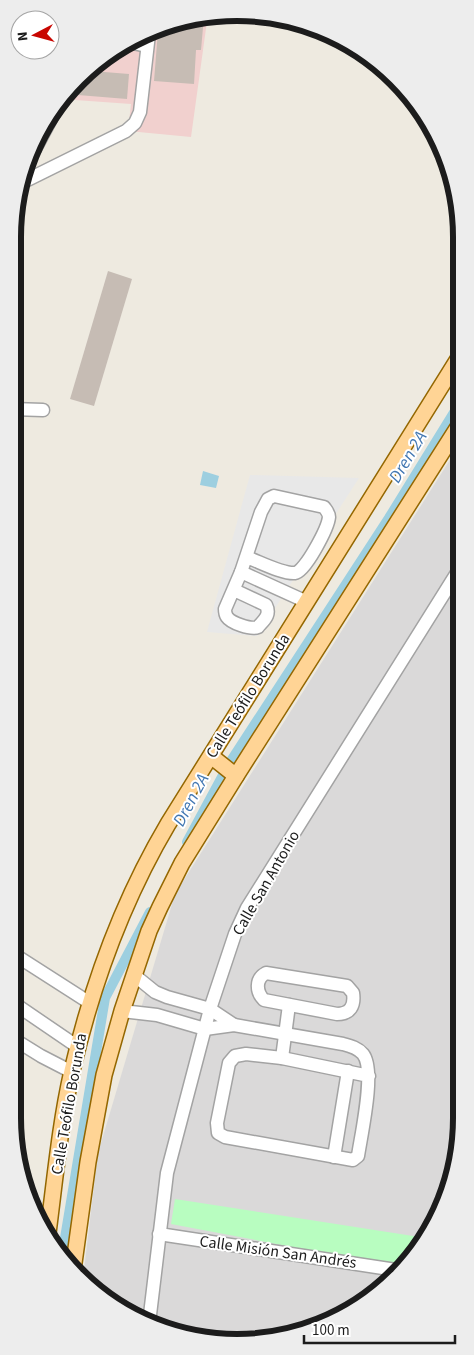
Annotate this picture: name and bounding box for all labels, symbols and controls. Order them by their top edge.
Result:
north arrow [10,10,60,60]
text: N [13,31,33,42]
water label: Dren 2A [383,426,433,488]
street label: Calle Teófilo Borunda [201,629,295,763]
water label: Dren 2A [167,769,215,831]
street label: Calle San Antonio [227,827,305,939]
street label: Calle Teófilo Borunda [46,1032,92,1176]
street label: Calle Misión San Andrés [198,1230,358,1274]
scale bar [304,1312,455,1344]
text: 100 m [312,1320,350,1341]

